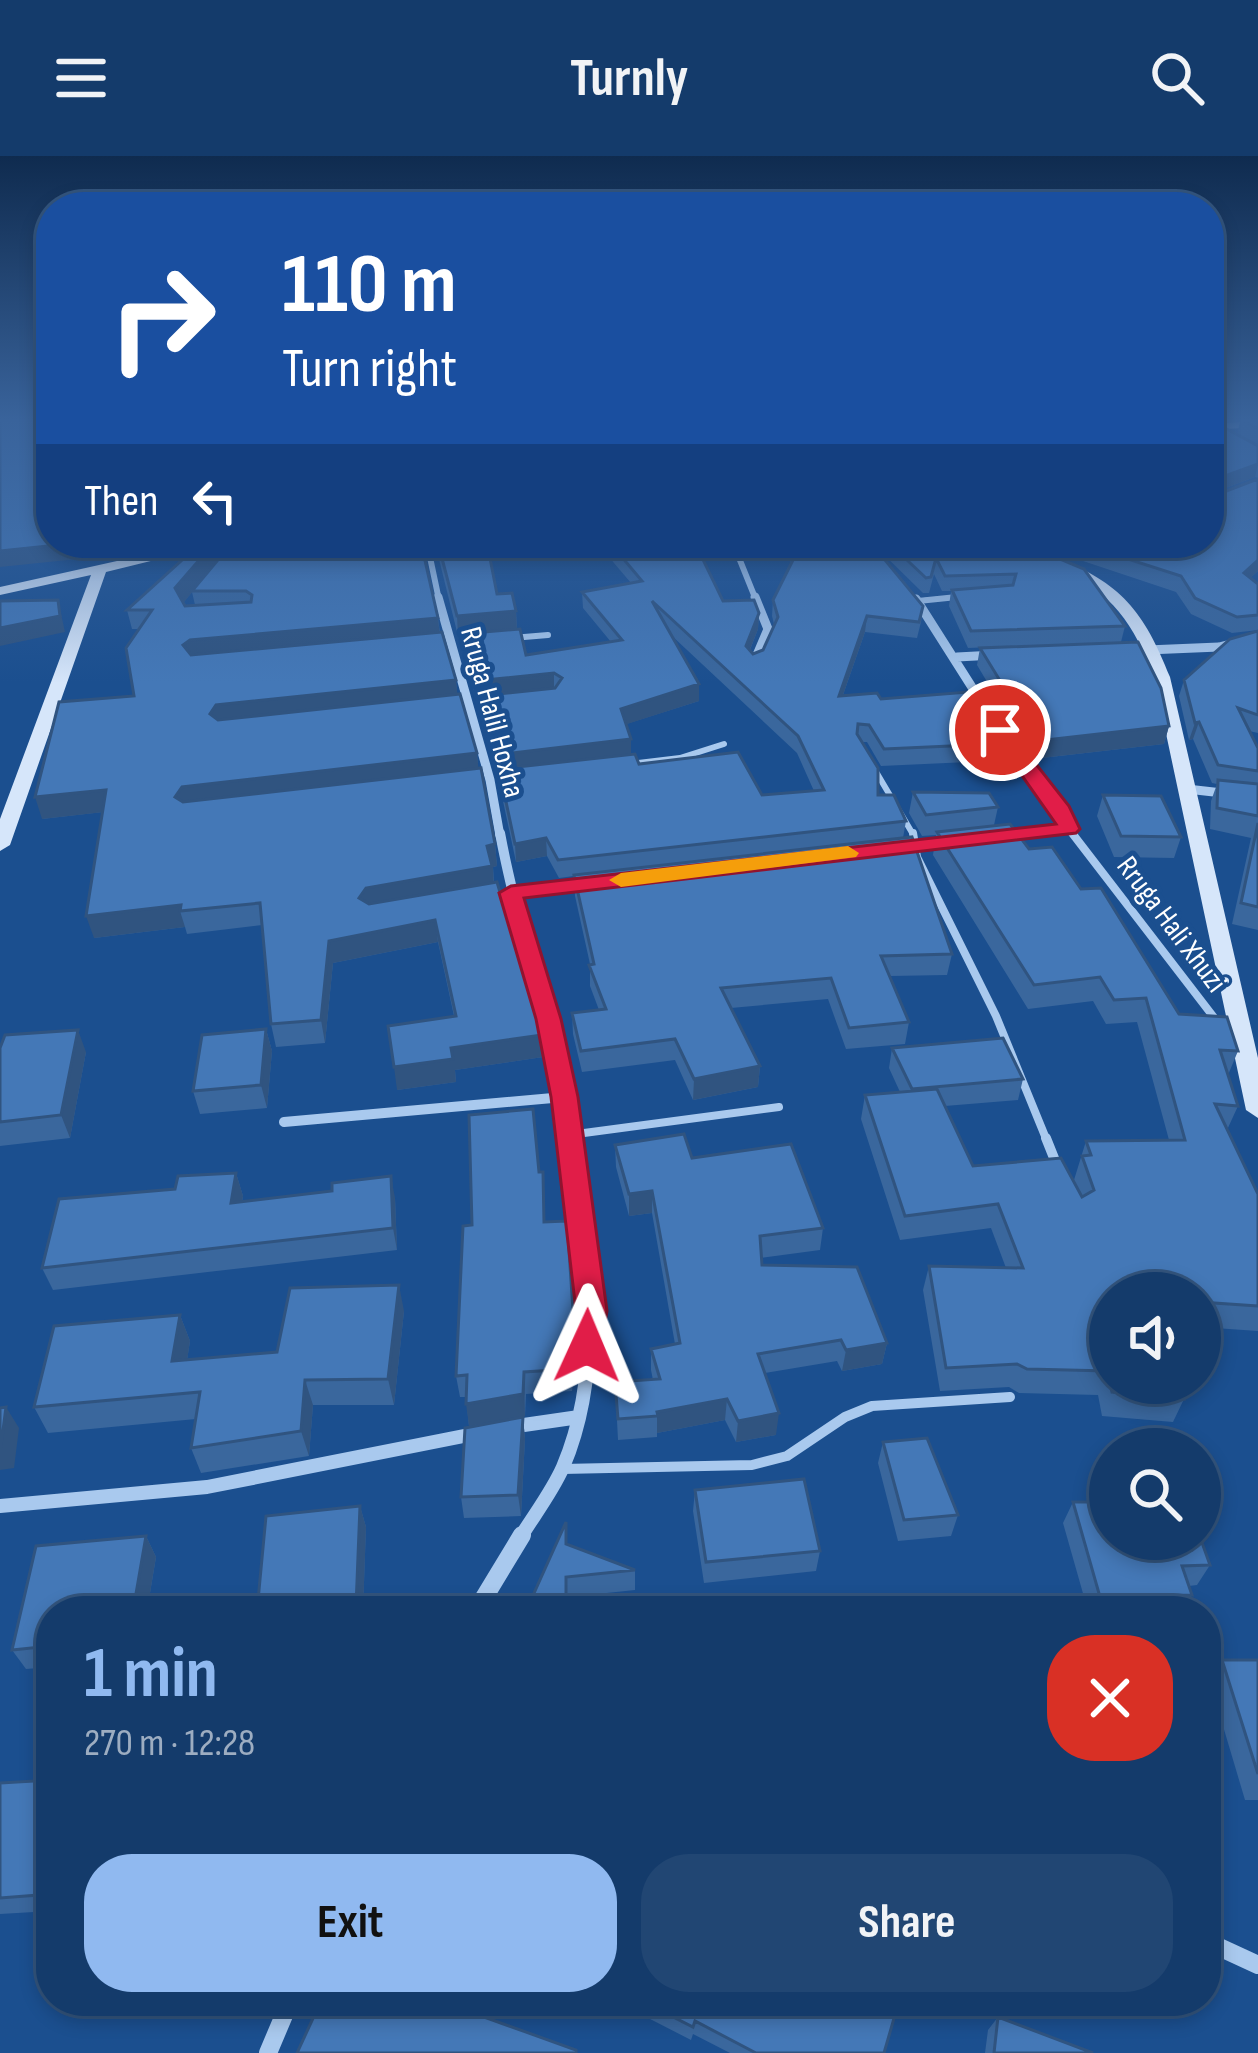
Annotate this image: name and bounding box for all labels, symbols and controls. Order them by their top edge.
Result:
icon: menu [48,45,114,111]
icon: search [1144,45,1210,111]
text: Turnly [570,46,688,111]
text: 110 m [282,235,457,336]
icon: right [84,240,240,396]
text: Turn right [282,337,457,402]
icon: left [182,468,248,534]
text: Then [84,474,158,529]
street label: Rruga Halil Hoxha [452,623,532,801]
pin [949,679,1051,781]
icon: arrive [967,697,1033,763]
street label: Rruga Hali Xhuzi [1108,850,1234,1000]
map controls [1089,1272,1221,1560]
button: sound [1089,1272,1221,1404]
position arrow [524,1283,650,1409]
button: search [1089,1428,1221,1560]
text: 1 min [84,1631,218,1718]
button: close [1047,1635,1173,1761]
text: 270 m · 12:28 [84,1720,255,1767]
button: Exit [84,1854,617,1992]
button: Share [641,1854,1173,1992]

